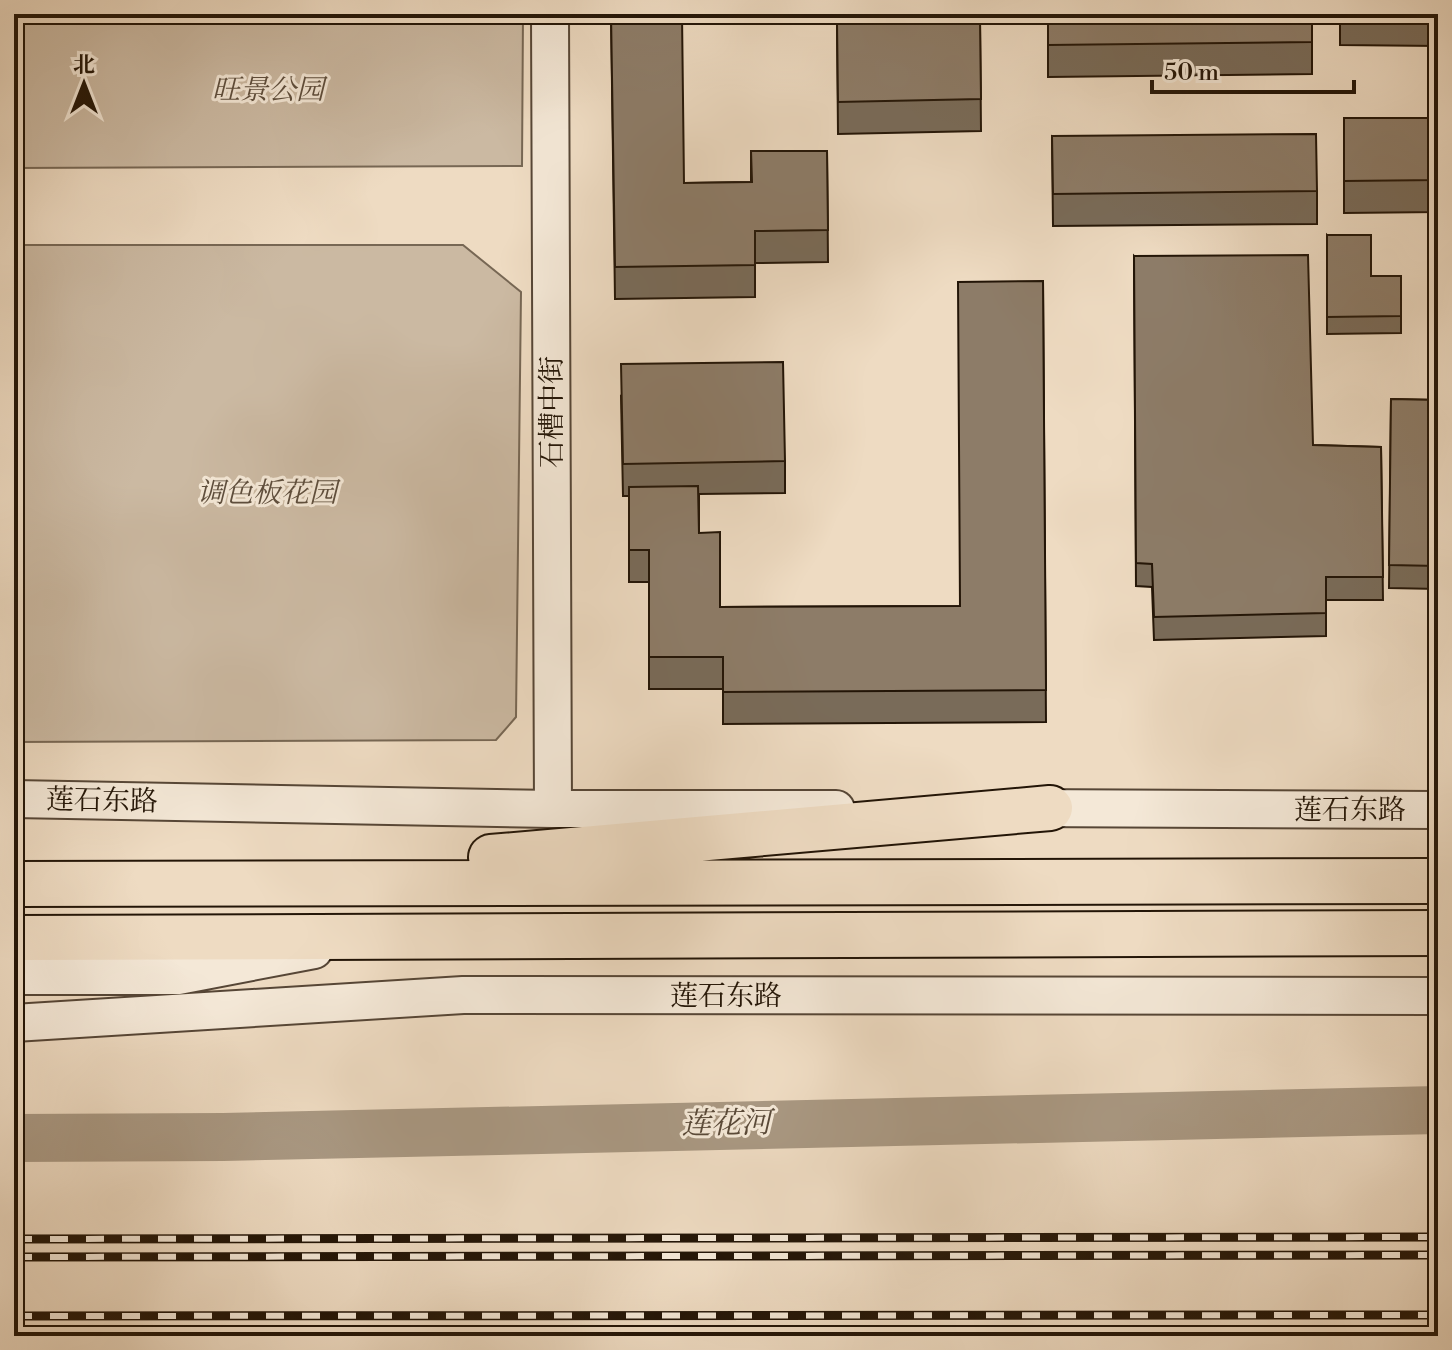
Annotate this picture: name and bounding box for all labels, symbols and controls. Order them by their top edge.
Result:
north arrow [44,44,124,124]
scale bar [1152,44,1354,94]
text: 北 [73,52,95,79]
text: 50 m [1164,58,1219,88]
park label: 旺景公园 [212,73,328,108]
street label: 石槽中街 [535,356,570,468]
park label: 调色板花园 [197,476,341,511]
street label: 莲石东路 [46,783,158,819]
street label: 莲石东路 [1294,793,1406,828]
street label: 莲石东路 [670,979,782,1014]
water label: 莲花河 [681,1104,776,1144]

